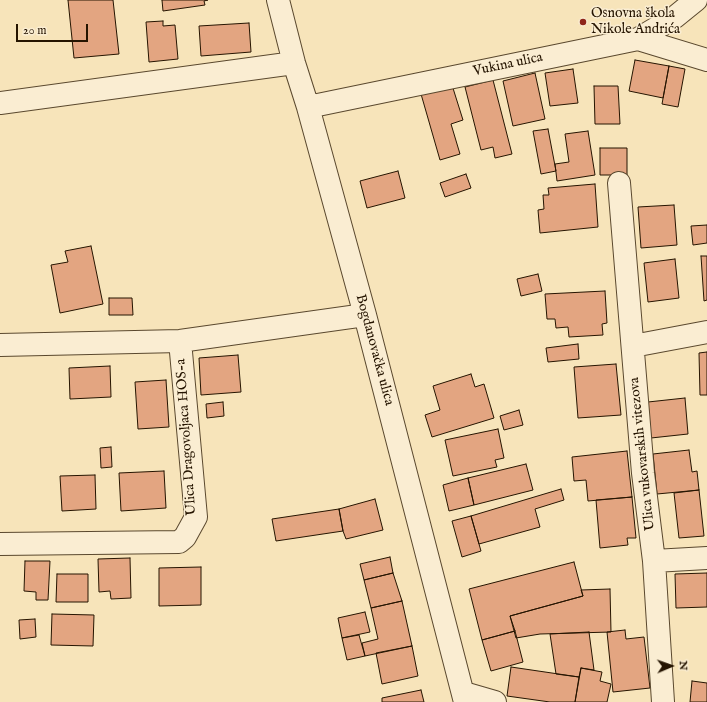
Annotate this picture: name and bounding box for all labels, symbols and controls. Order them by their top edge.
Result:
place label: Osnovna škola Nikole Andrića [591,6,680,38]
scale bar [18,16,90,42]
marker: Osnovna škola Nikole Andrića [578,17,588,27]
text: 20 m [23,23,46,38]
street label: Vukina ulica [472,49,544,81]
street label: Bogdanovačka ulica [351,293,397,407]
street label: Ulica Dragovoljaca HOS-a [173,358,201,516]
street label: Ulica vukovarskih vitezova [627,376,659,532]
north arrow [651,646,691,686]
text: N [676,661,690,671]

